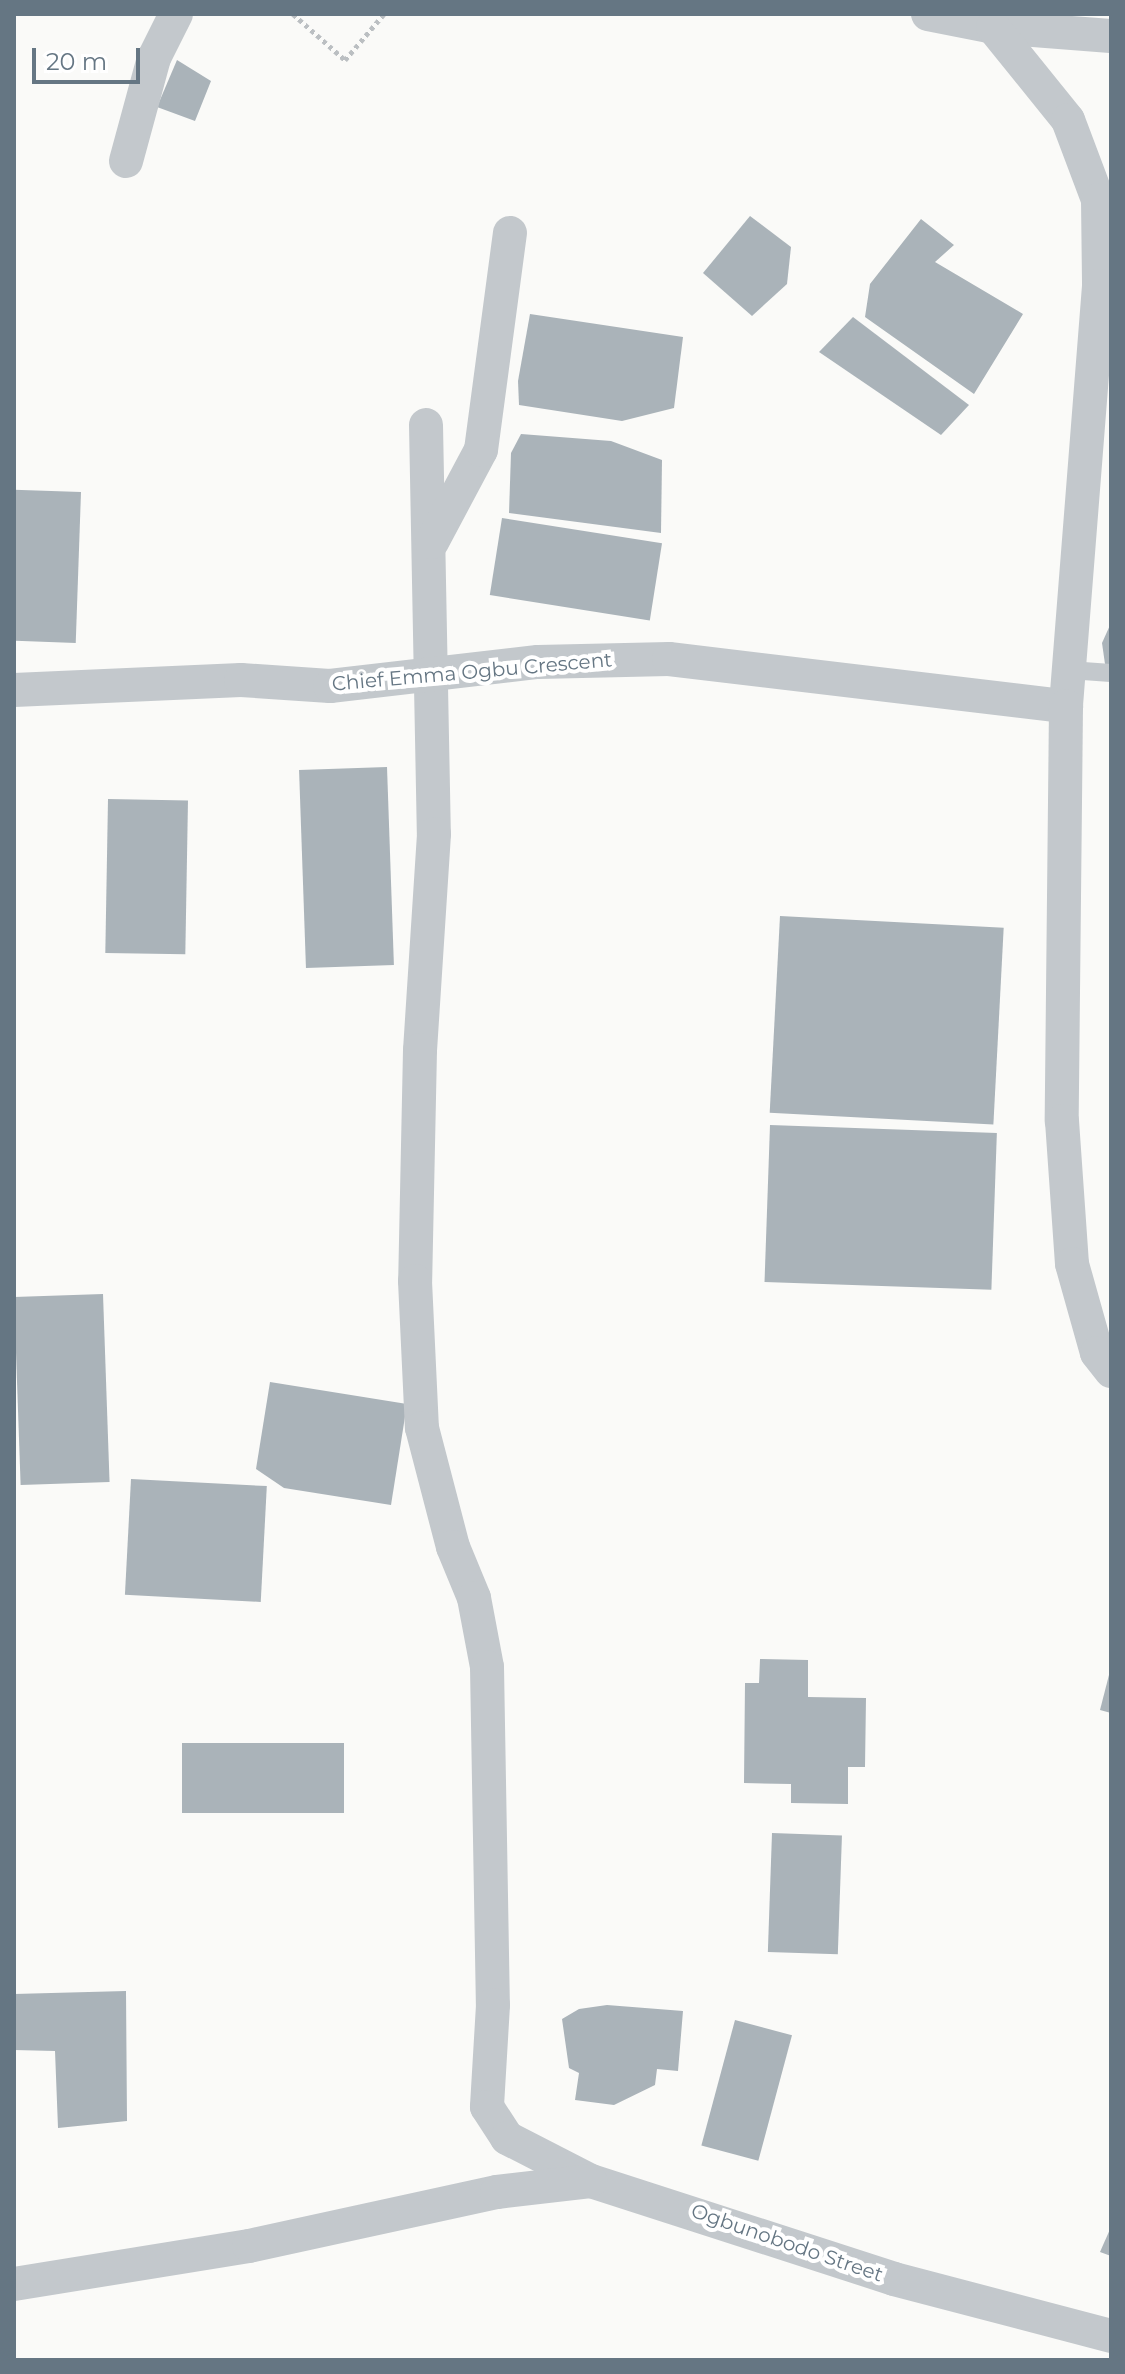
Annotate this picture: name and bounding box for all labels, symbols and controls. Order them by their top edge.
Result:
scale bar [36,32,144,82]
text: 20 m [46,47,107,76]
street label: Chief Emma Ogbu Crescent [331,648,613,696]
street label: Ogbunobodo Street [688,2199,886,2287]

